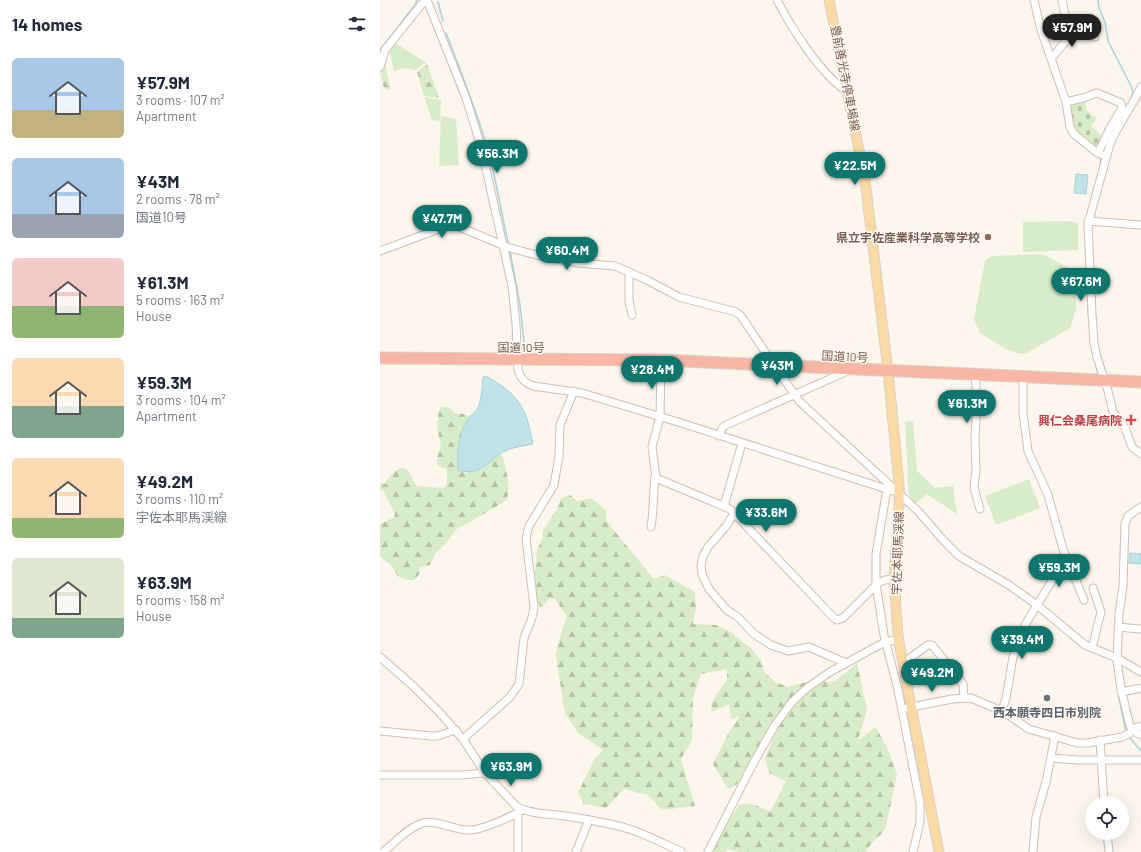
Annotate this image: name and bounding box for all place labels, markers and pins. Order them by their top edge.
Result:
pin: ¥57.9M [1039,14,1105,48]
pin: ¥56.3M [464,140,530,174]
pin: ¥22.5M [822,152,888,186]
pin: ¥47.7M [409,205,475,239]
place label: 県立宇佐産業科学高等学校 [836,230,980,244]
marker: 県立宇佐産業科学高等学校 [983,232,993,242]
pin: ¥60.4M [534,237,600,271]
pin: ¥67.6M [1048,268,1114,302]
pin: ¥43M [753,352,801,386]
pin: ¥28.4M [619,356,685,390]
pin: ¥61.3M [934,390,1000,424]
place label: 興仁会桑尾病院 [1038,413,1122,427]
marker: 興仁会桑尾病院 [1125,414,1137,426]
pin: ¥33.6M [733,499,799,533]
pin: ¥59.3M [1026,554,1092,588]
pin: ¥39.4M [989,626,1055,660]
pin: ¥49.2M [899,659,965,693]
marker: 西本願寺四日市別院 [1042,693,1052,703]
place label: 西本願寺四日市別院 [993,705,1101,719]
pin: ¥63.9M [478,753,544,787]

